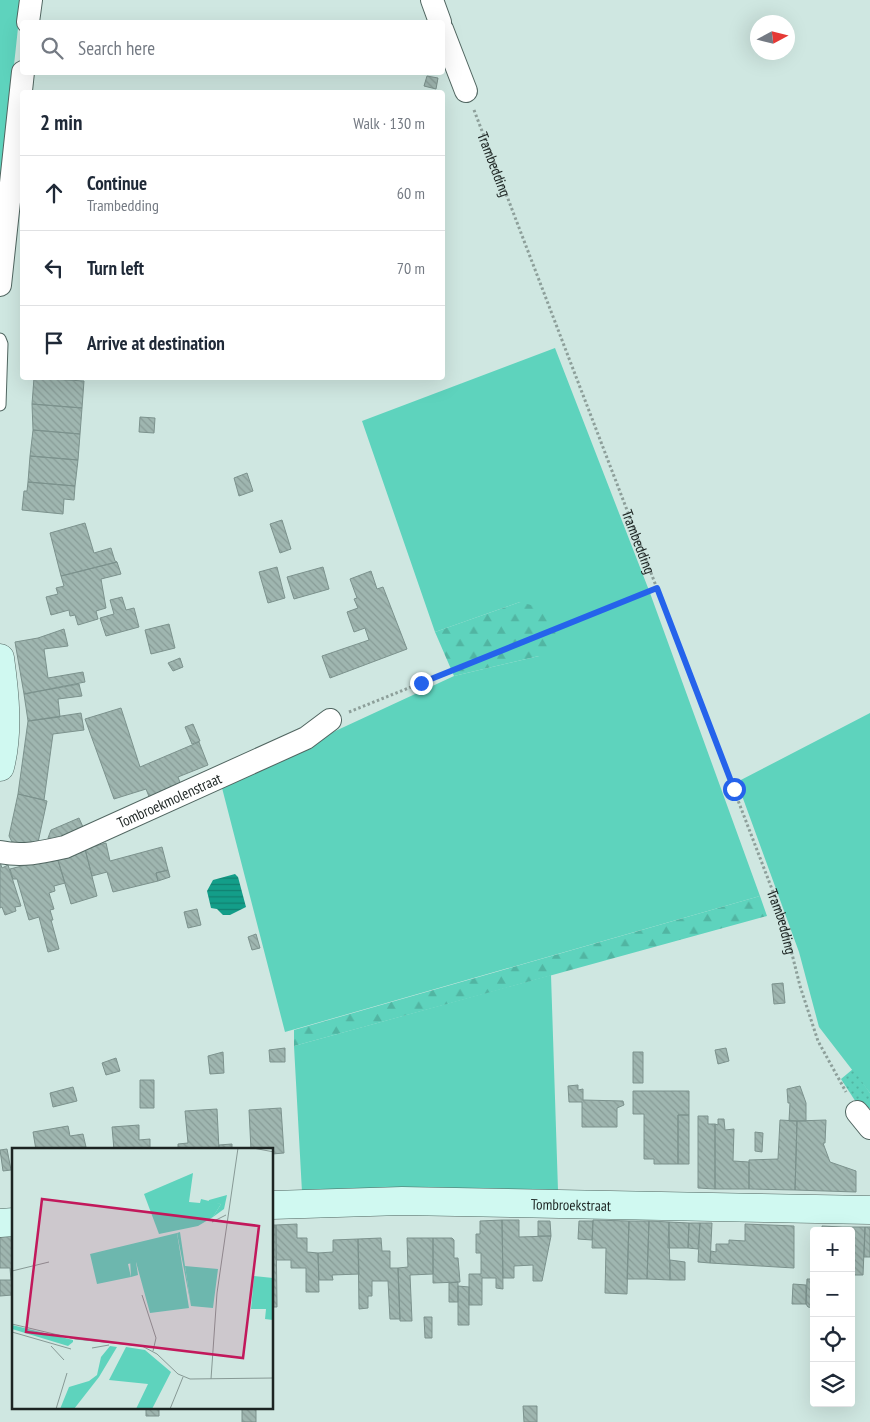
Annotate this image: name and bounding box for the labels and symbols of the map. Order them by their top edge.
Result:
north arrow [750,15,795,60]
street label: Trambedding [474,129,516,199]
street label: Trambedding [618,507,660,576]
route end [410,672,433,695]
street label: Tombroekmolenstraat [114,768,224,832]
route start [723,778,746,801]
street label: Trambedding [763,886,801,956]
inset map [12,1148,274,1410]
street label: Tombroekstraat [531,1194,611,1215]

